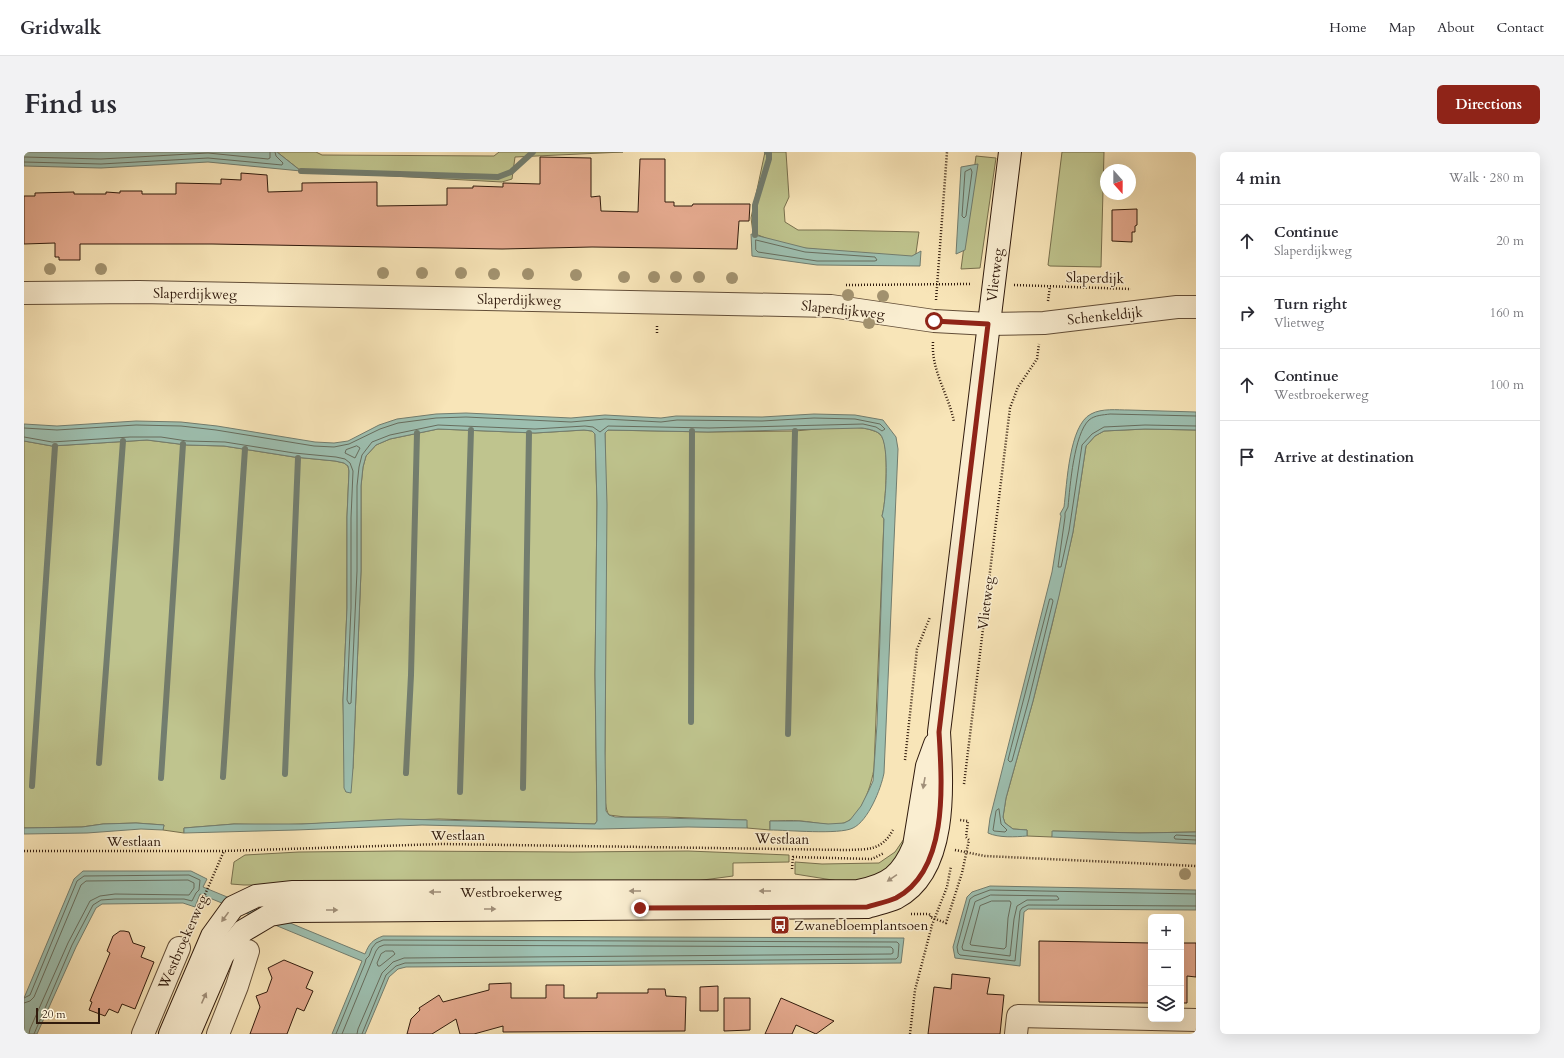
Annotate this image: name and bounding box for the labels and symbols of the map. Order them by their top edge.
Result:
north arrow [1100,164,1136,200]
street label: Vlietweg [982,247,1008,303]
street label: Slaperdijk [1066,268,1125,288]
street label: Slaperdijkweg [153,284,237,304]
street label: Slaperdijkweg [477,290,561,310]
street label: Slaperdijkweg [800,296,886,324]
street label: Schenkeldijk [1066,303,1144,329]
route start [925,312,943,330]
street label: Vlietweg [973,575,999,631]
one-way arrow [921,777,927,789]
street label: Westlaan [430,826,485,845]
street label: Westlaan [754,829,809,849]
street label: Westlaan [106,832,161,851]
one-way arrow [887,874,898,881]
street label: Westbroekerweg [459,883,562,902]
one-way arrow [628,888,641,894]
one-way arrow [758,888,771,894]
one-way arrow [428,889,441,895]
street label: Westbroekerweg [153,891,212,993]
route end [631,899,649,917]
one-way arrow [484,906,497,912]
one-way arrow [326,907,339,913]
one-way arrow [221,912,229,923]
bus stop icon: Zwanebloemplantsoen [769,914,791,936]
place label: Zwanebloemplantsoen [794,916,928,935]
one-way arrow [202,992,208,1004]
scale bar [36,1006,100,1025]

